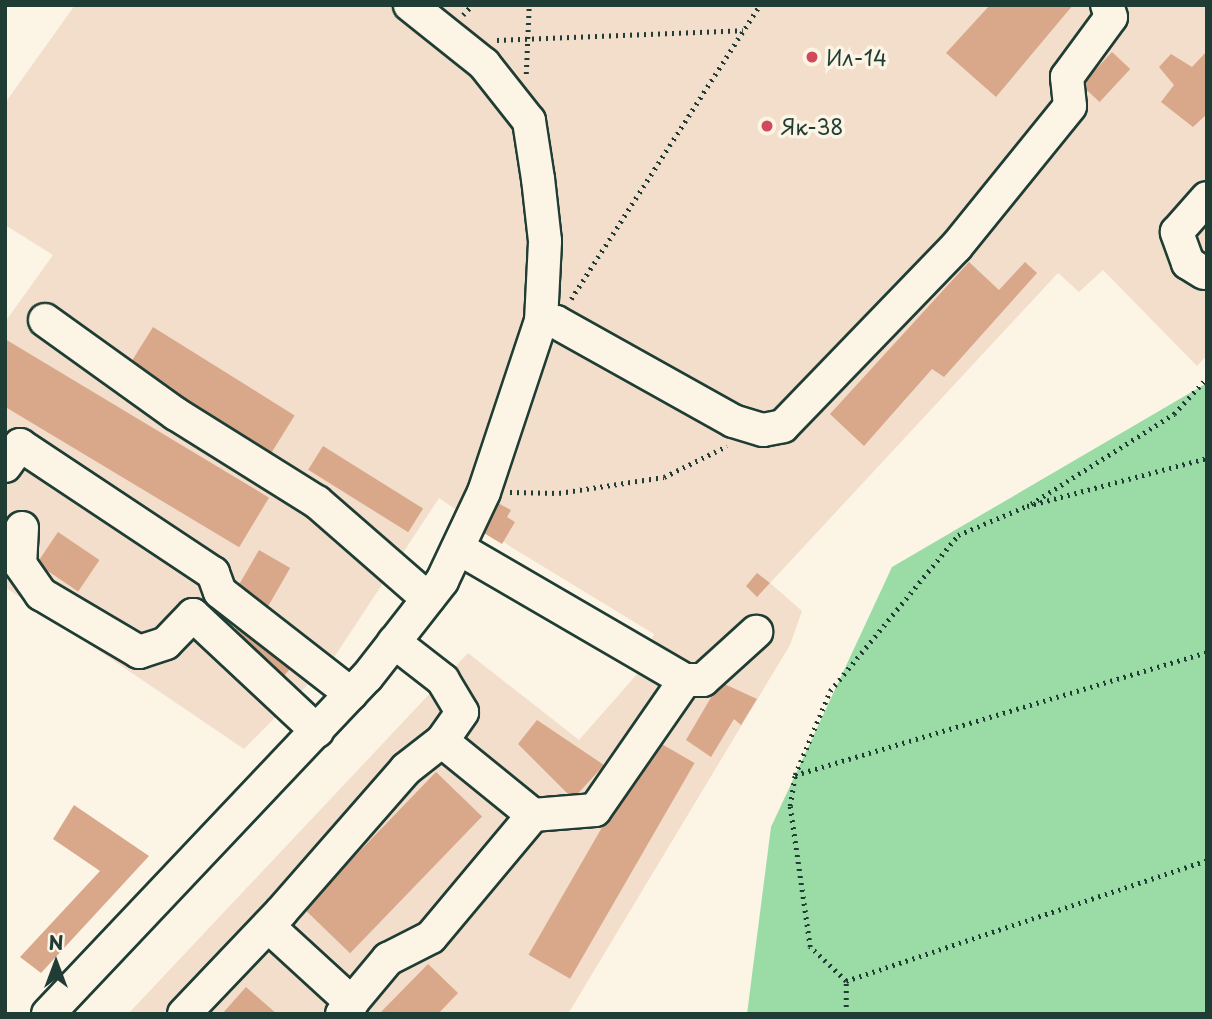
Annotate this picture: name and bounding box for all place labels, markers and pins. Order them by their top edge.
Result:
place label: Ил-14 [826,44,887,70]
marker: Ил-14 [804,49,820,65]
place label: Як-38 [781,113,843,139]
marker: Як-38 [759,118,775,134]

